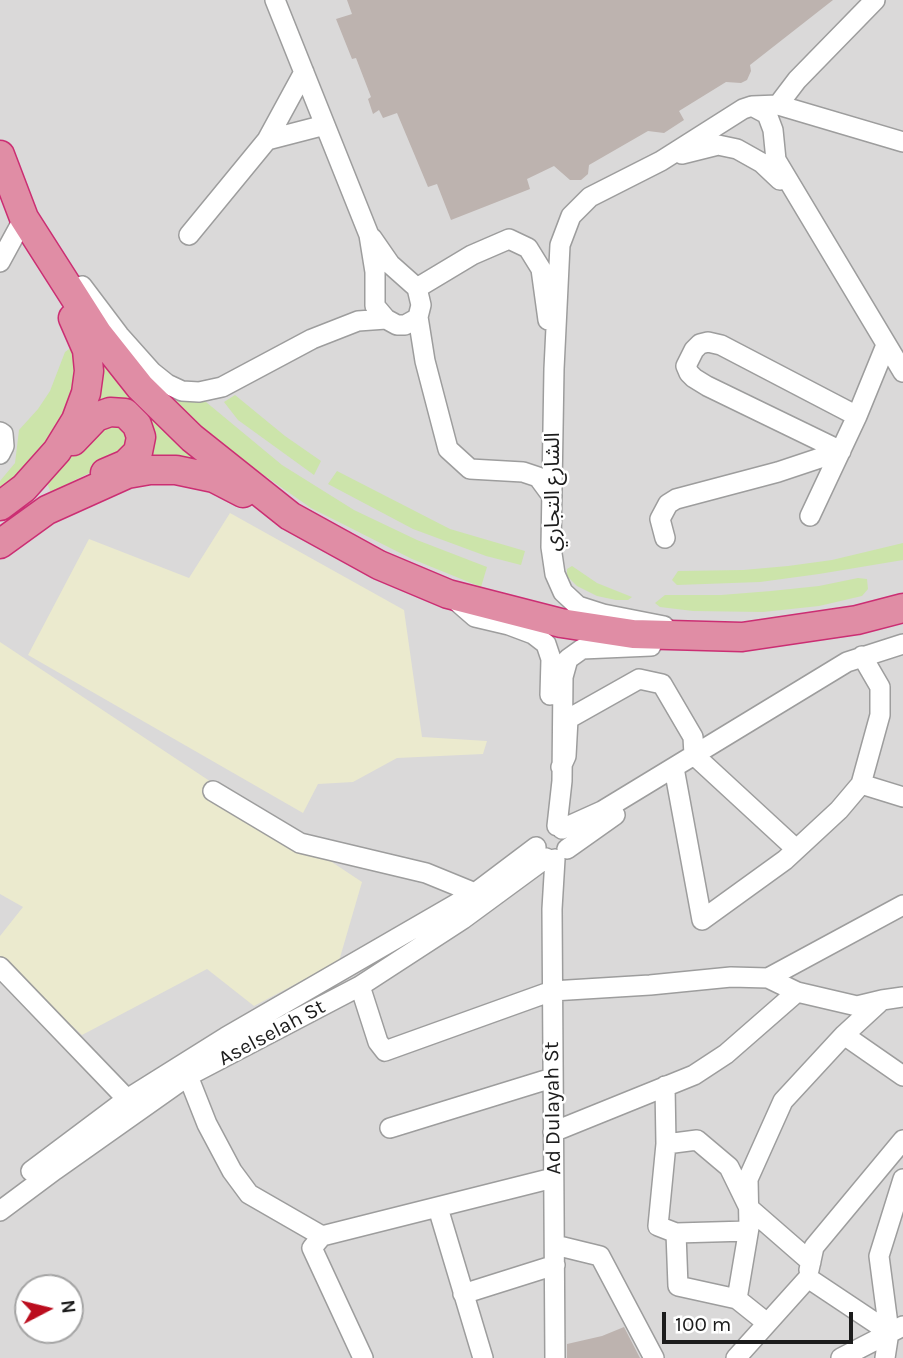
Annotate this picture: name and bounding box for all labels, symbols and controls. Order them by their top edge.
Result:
street label: الشارع التجاري [540,432,566,552]
street label: Aselselah St [214,994,330,1072]
street label: Ad Dulayah St [539,1041,567,1175]
north arrow [14,1274,84,1344]
scale bar [665,1298,856,1342]
text: N [56,1299,80,1315]
text: 100 m [675,1312,732,1336]

